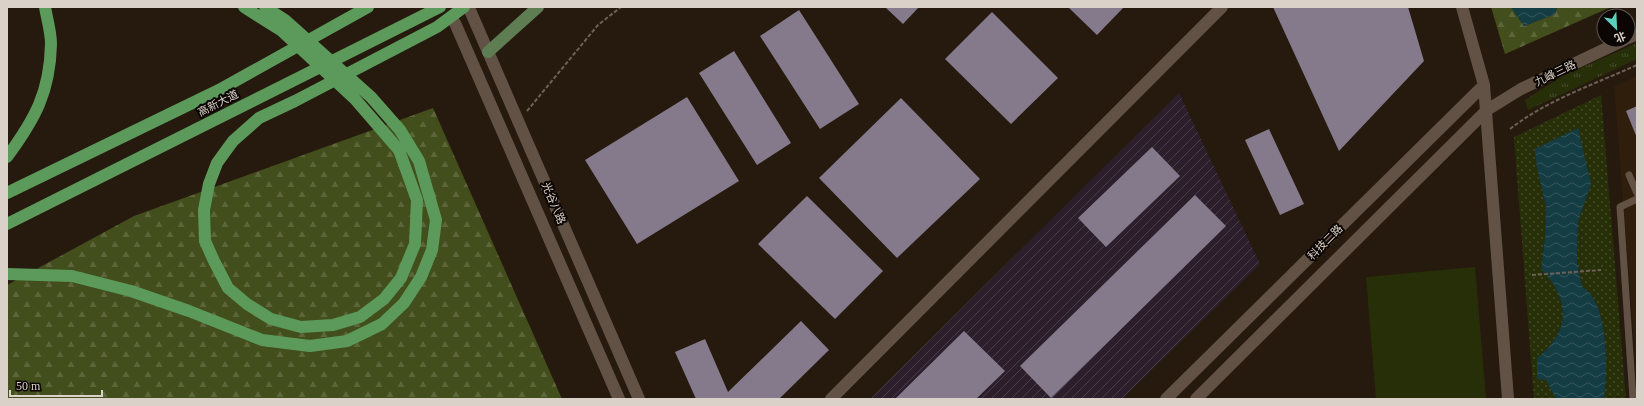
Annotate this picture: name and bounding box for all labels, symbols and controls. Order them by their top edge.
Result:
north arrow [1596,8,1636,48]
text: 北 [1613,29,1628,45]
street label: 九峰三路 [1533,58,1577,88]
street label: 高新大道 [196,88,240,118]
street label: 光谷八路 [540,180,568,226]
street label: 科技二路 [1305,222,1345,262]
scale bar [10,372,102,398]
text: 50 m [16,379,41,393]

